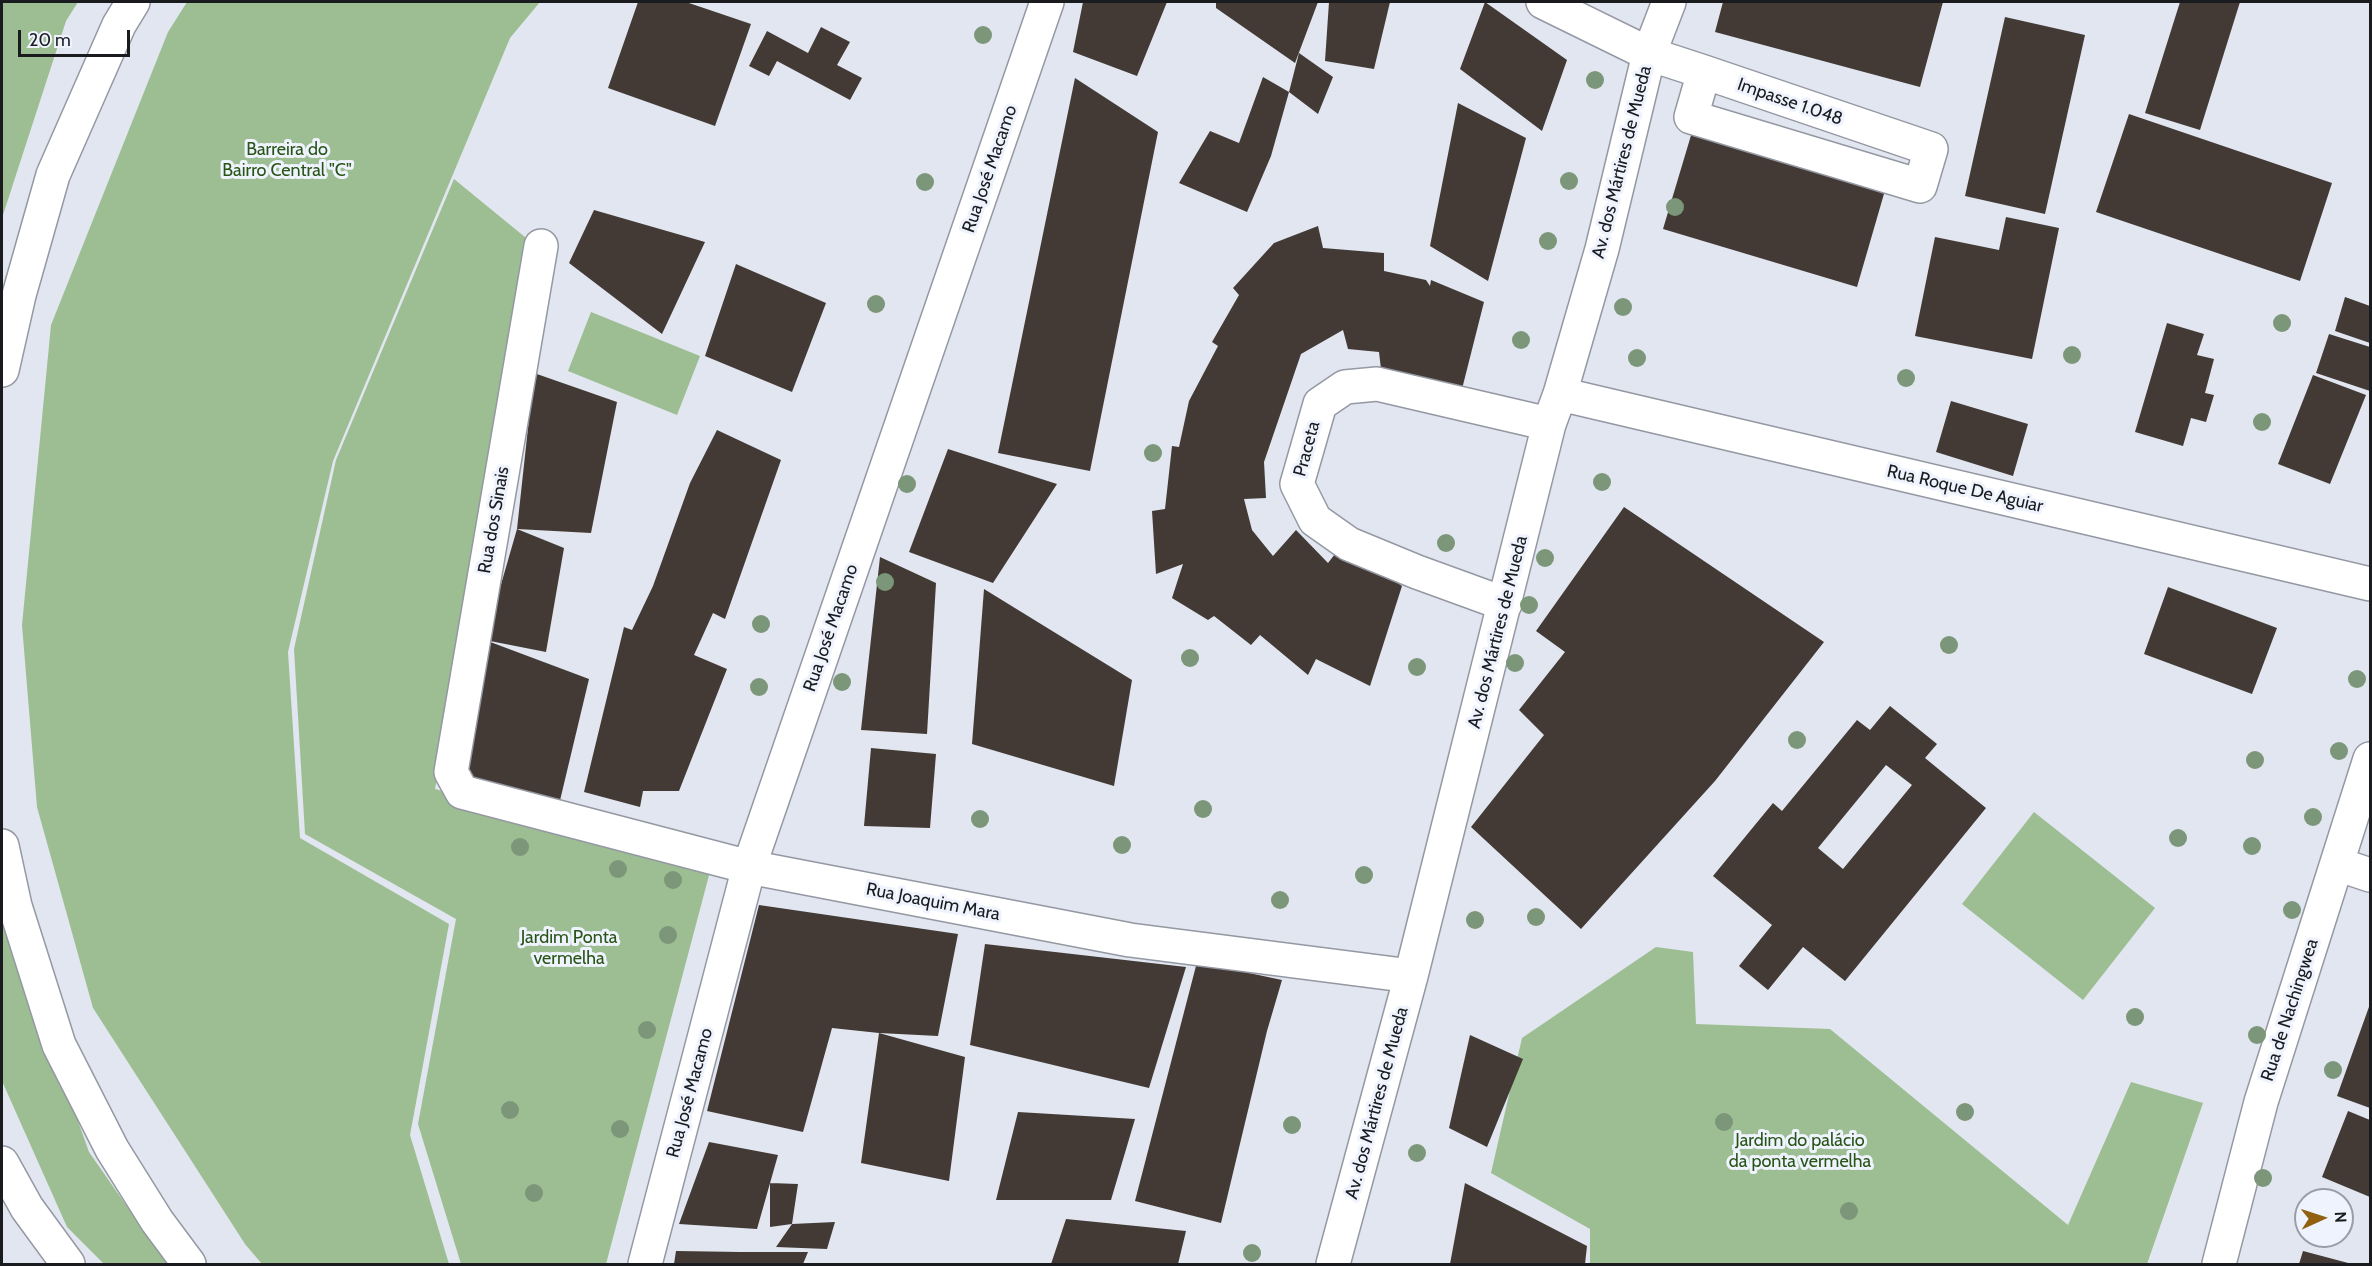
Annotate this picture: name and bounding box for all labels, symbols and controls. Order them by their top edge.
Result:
scale bar [21,18,134,56]
text: 20 m [29,29,71,51]
street label: Av. dos Mártires de Mueda [1588,63,1656,261]
street label: Impasse 1.048 [1734,74,1846,130]
street label: Rua José Macamo [958,102,1022,236]
park label: Barreira do Bairro Central "C" [222,139,352,182]
street label: Praceta [1289,419,1325,479]
street label: Rua Roque De Aguiar [1885,461,2045,517]
street label: Rua dos Sinais [474,465,514,575]
street label: Av. dos Mártires de Mueda [1464,533,1532,731]
street label: Rua José Macamo [799,561,863,695]
street label: Rua Joaquim Mara [864,878,1002,926]
park label: Jardim Ponta vermelha [521,927,617,970]
street label: Rua de Nachingwea [2257,936,2323,1084]
street label: Av. dos Mártires de Mueda [1341,1005,1413,1201]
street label: Rua José Macamo [662,1026,718,1160]
park label: Jardim do palácio da ponta vermelha [1729,1130,1871,1172]
north arrow [2294,1188,2354,1248]
text: N [2331,1211,2350,1223]

